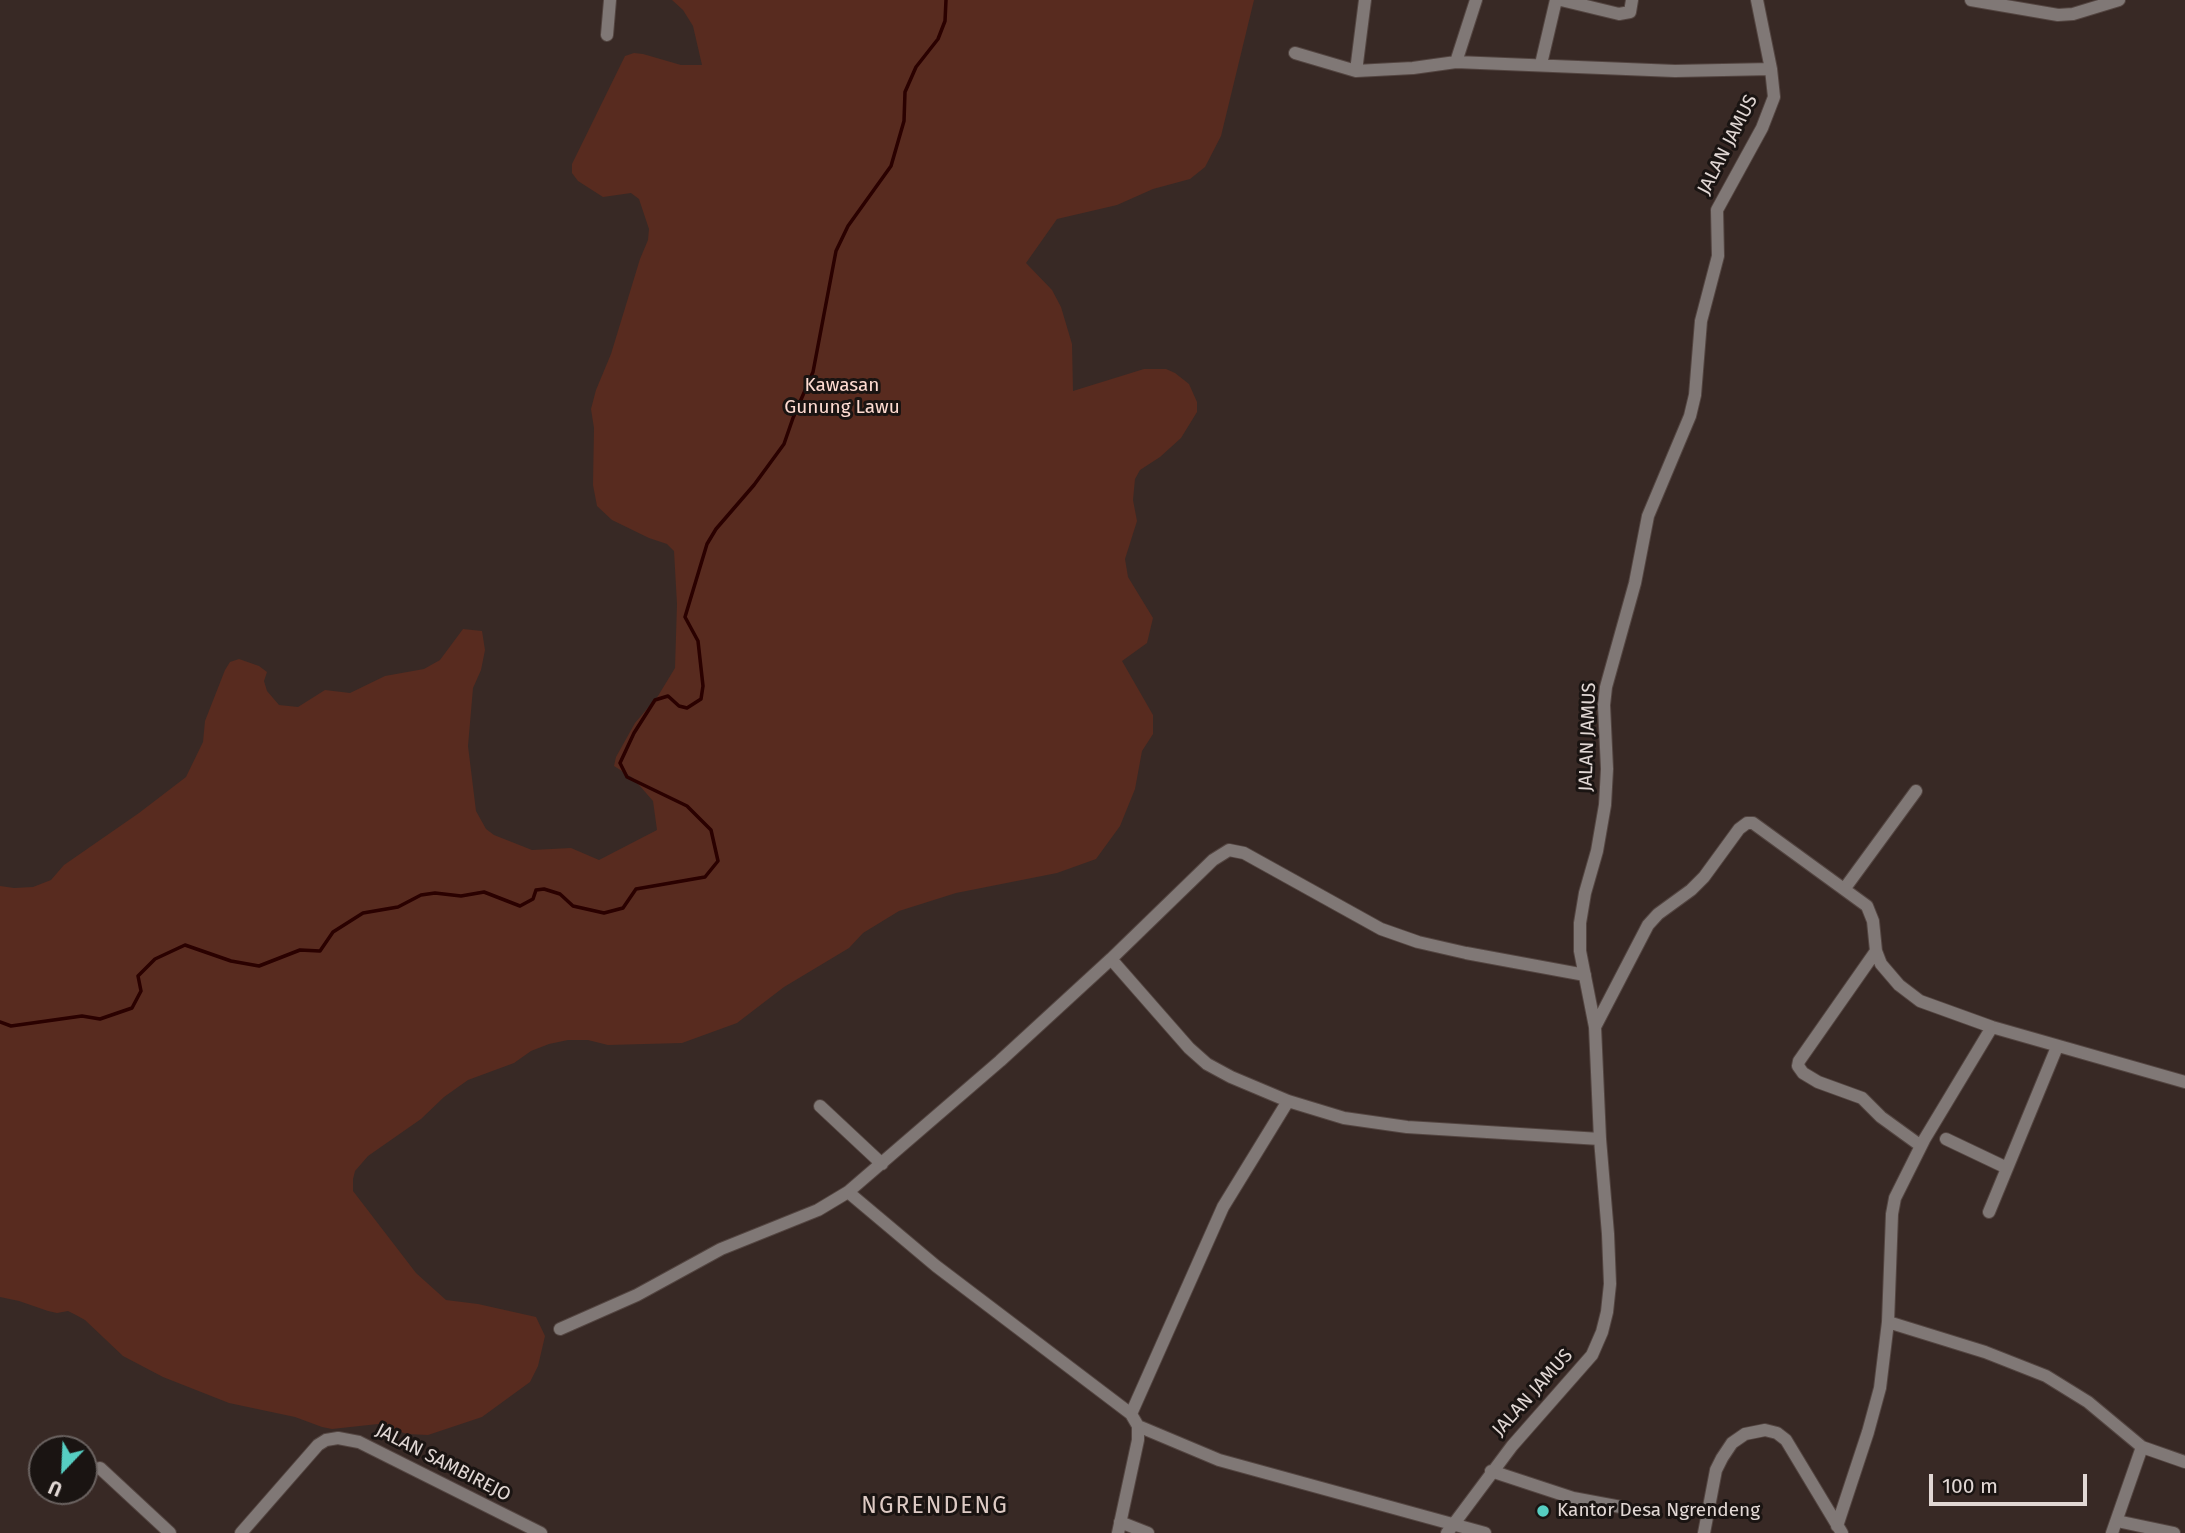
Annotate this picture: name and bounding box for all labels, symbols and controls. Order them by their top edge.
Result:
street label: JALAN JAMUS [1693,91,1763,199]
park label: Kawasan Gunung Lawu [784,375,900,419]
street label: JALAN JAMUS [1575,682,1601,792]
street label: JALAN JAMUS [1488,1345,1578,1441]
street label: JALAN SAMBIREJO [372,1419,514,1507]
north arrow [28,1435,98,1505]
scale bar [1933,1460,2090,1504]
text: 100 m [1942,1473,1998,1499]
text: U [45,1475,66,1501]
district label: NGRENDENG [862,1493,1008,1521]
place label: Kantor Desa Ngrendeng [1557,1500,1760,1522]
marker: Kantor Desa Ngrendeng [1535,1503,1551,1519]

